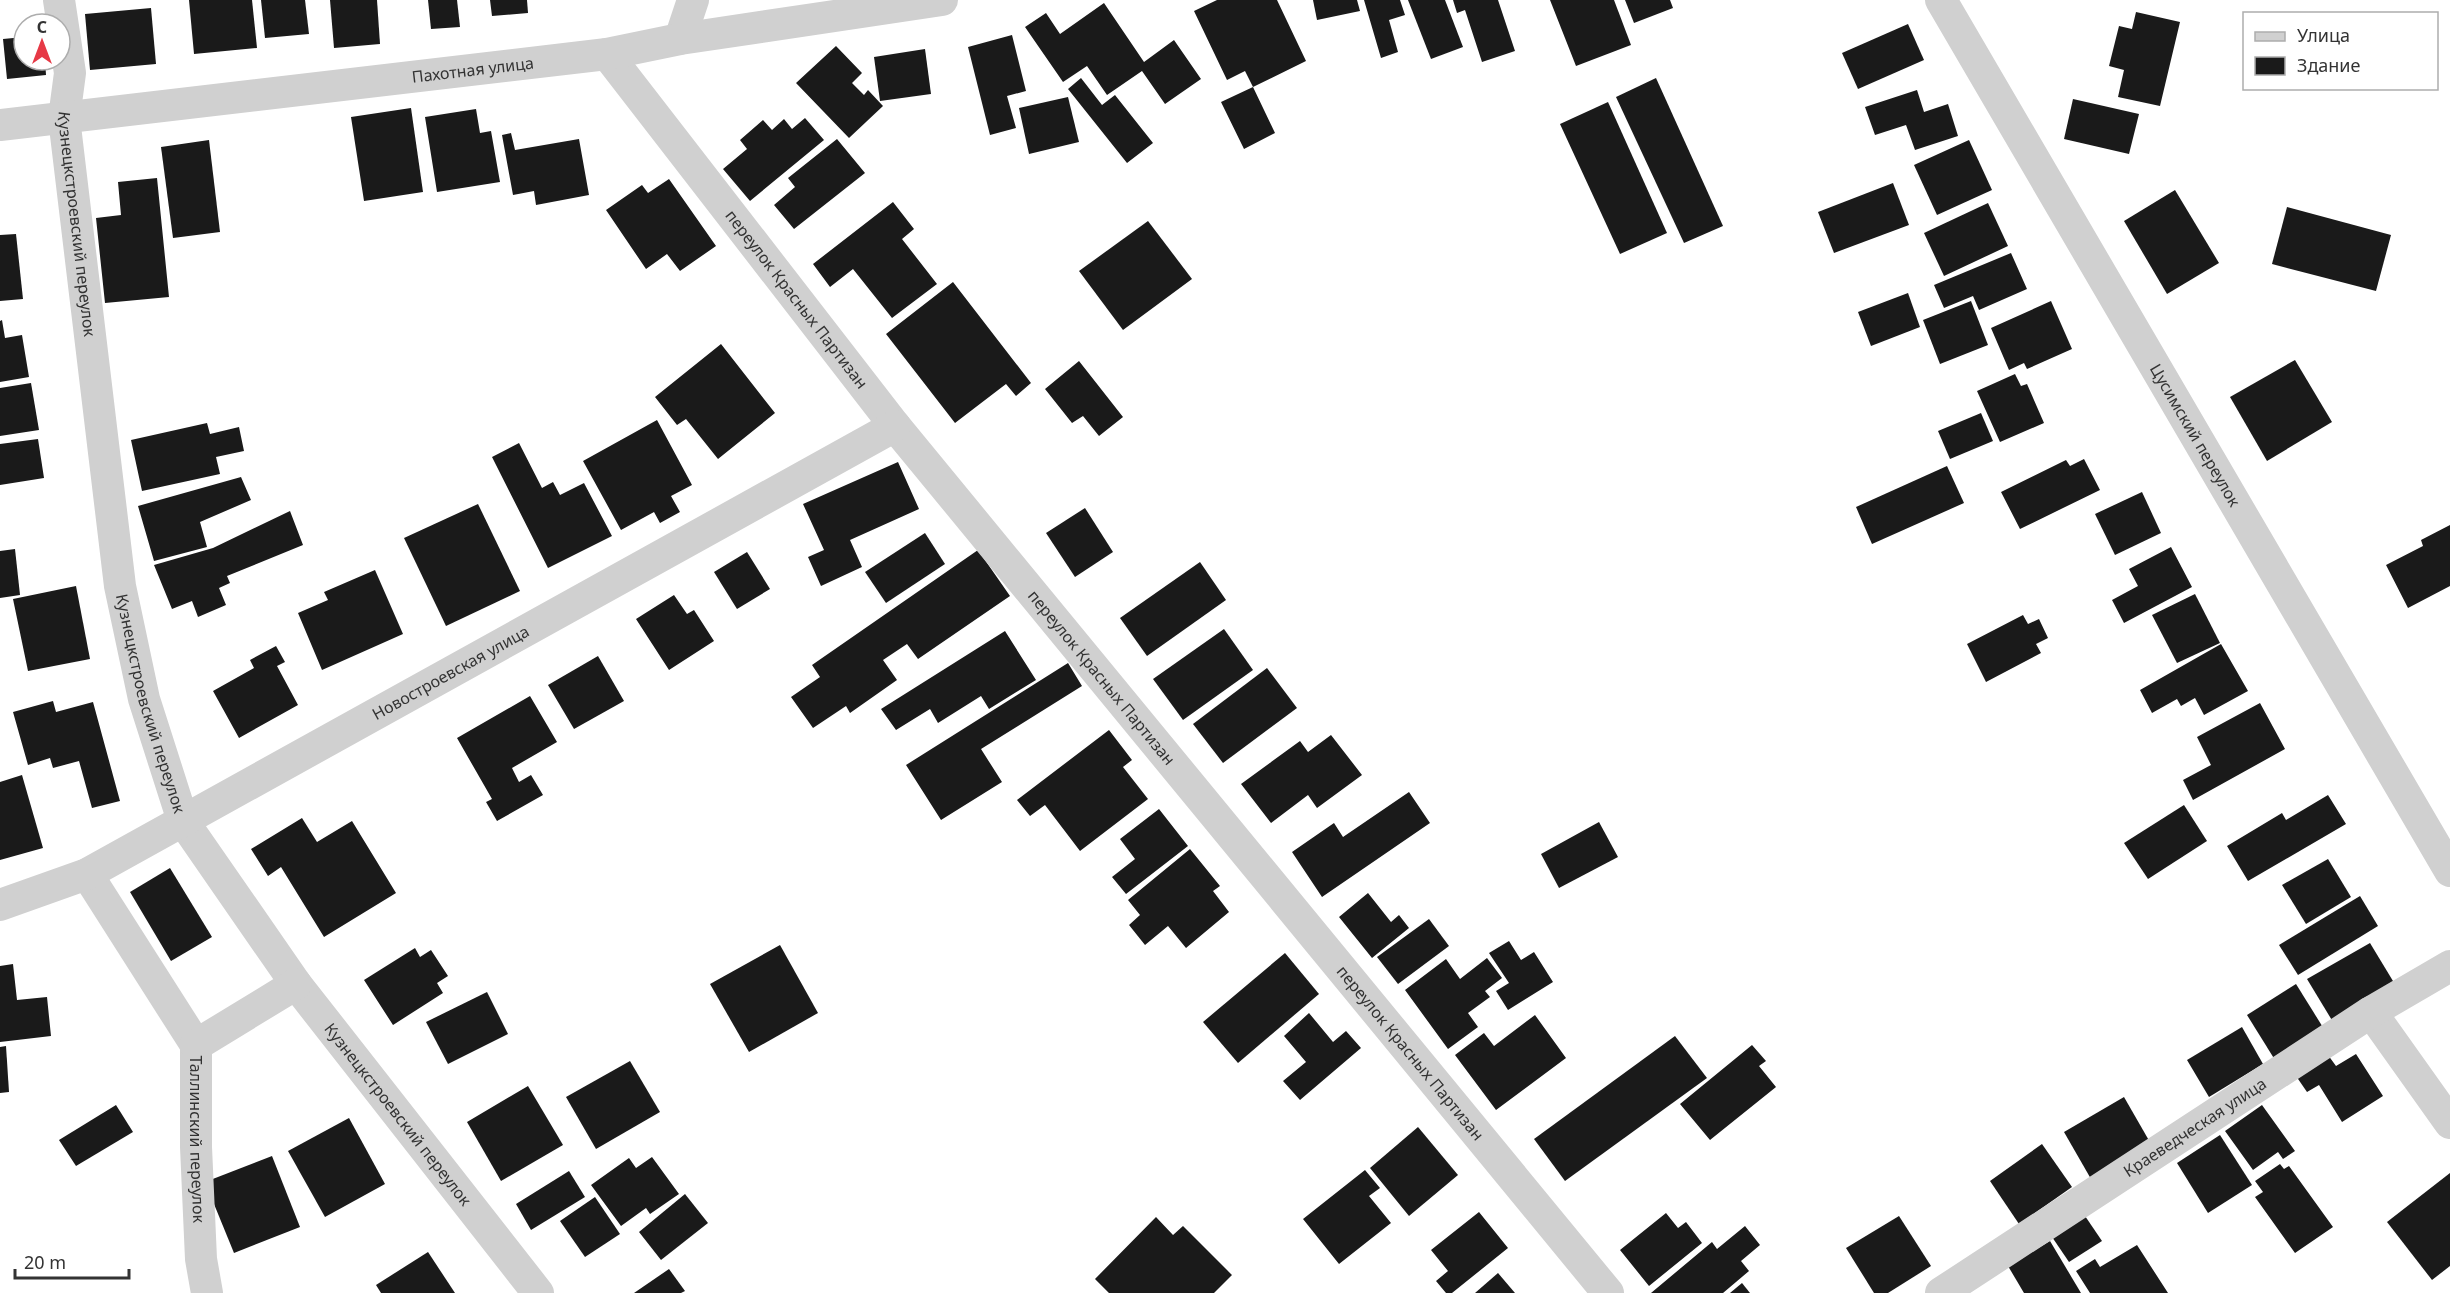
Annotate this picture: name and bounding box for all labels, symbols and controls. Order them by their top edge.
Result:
north arrow [12,12,72,72]
legend [2243,12,2438,90]
text: С [37,16,47,38]
text: Улица [2297,23,2350,47]
street label: Пахотная улица [411,52,535,88]
text: Здание [2297,53,2361,77]
street label: Кузнецкстроевский переулок [53,110,101,338]
street label: переулок Красных Партизан [721,205,873,393]
street label: Цусимский переулок [2145,360,2246,511]
street label: переулок Красных Партизан [1023,585,1180,770]
street label: Кузнецкстроевский переулок [111,592,191,816]
street label: Новостроевская улица [368,620,533,725]
street label: переулок Красных Партизан [1332,961,1489,1145]
street label: Кузнецкстроевский переулок [319,1018,477,1211]
street label: Таллинский переулок [185,1055,210,1224]
street label: Краеведческая улица [2119,1073,2270,1182]
scale bar [15,1242,129,1280]
text: 20 m [24,1250,66,1274]

